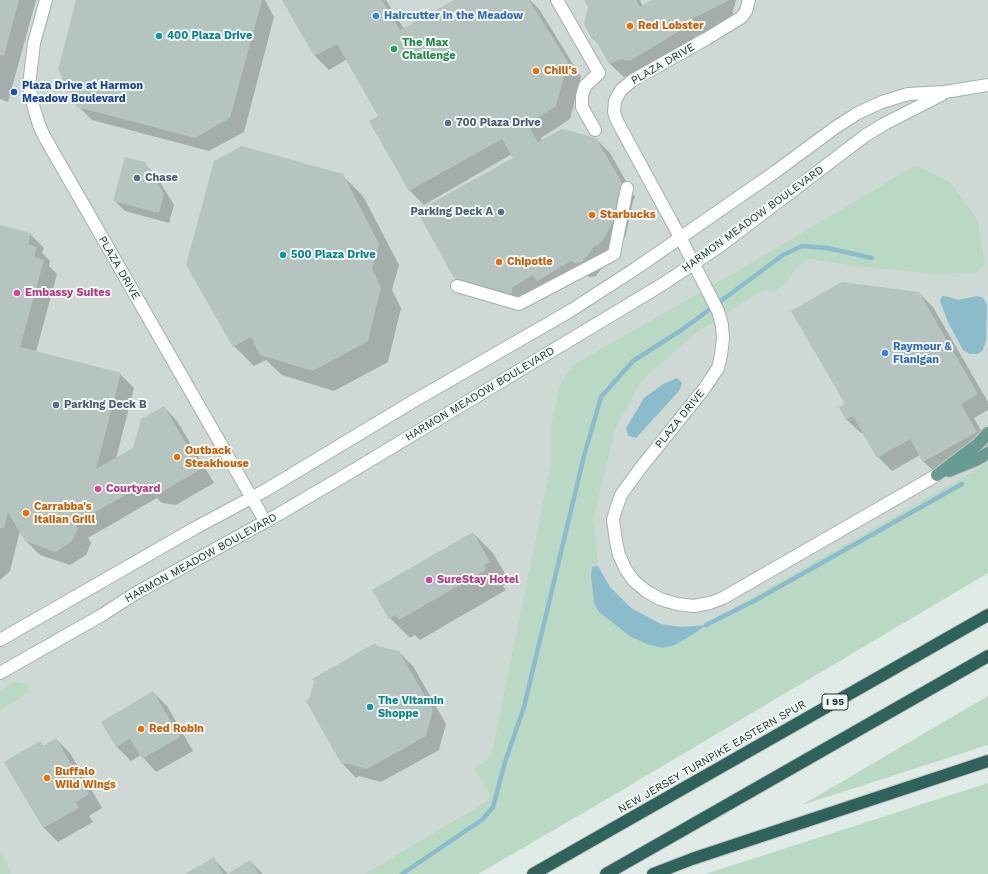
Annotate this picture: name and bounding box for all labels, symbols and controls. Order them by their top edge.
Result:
place label: Haircutter in the Meadow [384,9,523,23]
marker: Haircutter in the Meadow [371,11,381,21]
place label: Red Lobster [638,19,704,33]
marker: Red Lobster [625,21,635,31]
place label: 400 Plaza Drive [167,29,252,43]
marker: 400 Plaza Drive [154,31,164,41]
place label: The Max Challenge [402,36,456,62]
street label: PLAZA DRIVE [629,40,697,88]
marker: The Max Challenge [389,44,399,54]
place label: Chili's [544,64,577,78]
marker: Chili's [531,66,541,76]
place label: Plaza Drive at Harmon Meadow Boulevard [22,79,143,105]
marker: Plaza Drive at Harmon Meadow Boulevard [9,87,19,97]
place label: 700 Plaza Drive [456,116,541,130]
marker: 700 Plaza Drive [443,118,453,128]
street label: HARMON MEADOW BOULEVARD [680,163,826,275]
place label: Chase [145,171,178,185]
marker: Chase [132,173,142,183]
place label: Parking Deck A [410,205,493,219]
marker: Parking Deck A [496,207,506,217]
place label: Starbucks [600,208,656,222]
marker: Starbucks [587,210,597,220]
street label: PLAZA DRIVE [95,234,143,302]
place label: 500 Plaza Drive [291,248,376,262]
marker: 500 Plaza Drive [278,250,288,260]
place label: Chipotle [507,255,553,269]
marker: Chipotle [494,257,504,267]
place label: Embassy Suites [25,286,111,300]
marker: Embassy Suites [12,288,22,298]
place label: Raymour & Flanigan [893,340,952,366]
street label: HARMON MEADOW BOULEVARD [403,344,557,444]
marker: Raymour & Flanigan [880,348,890,358]
street label: PLAZA DRIVE [652,387,708,451]
place label: Parking Deck B [64,398,147,412]
marker: Parking Deck B [51,400,61,410]
place label: Outback Steakhouse [185,444,249,470]
marker: Outback Steakhouse [172,452,182,462]
place label: Courtyard [106,482,160,496]
marker: Courtyard [93,484,103,494]
place label: Carrabba's Italian Grill [34,500,95,526]
marker: Carrabba's Italian Grill [21,508,31,518]
street label: HARMON MEADOW BOULEVARD [123,511,279,605]
place label: SureStay Hotel [437,573,519,587]
marker: SureStay Hotel [424,575,434,585]
place label: The Vitamin Shoppe [378,694,444,720]
road number: I 95 [822,694,848,710]
street label: NEW JERSEY TURNPIKE EASTERN SPUR [616,698,808,816]
marker: The Vitamin Shoppe [365,702,375,712]
place label: Red Robin [149,722,204,736]
marker: Red Robin [136,724,146,734]
place label: Buffalo Wild Wings [55,765,116,791]
marker: Buffalo Wild Wings [42,773,52,783]

